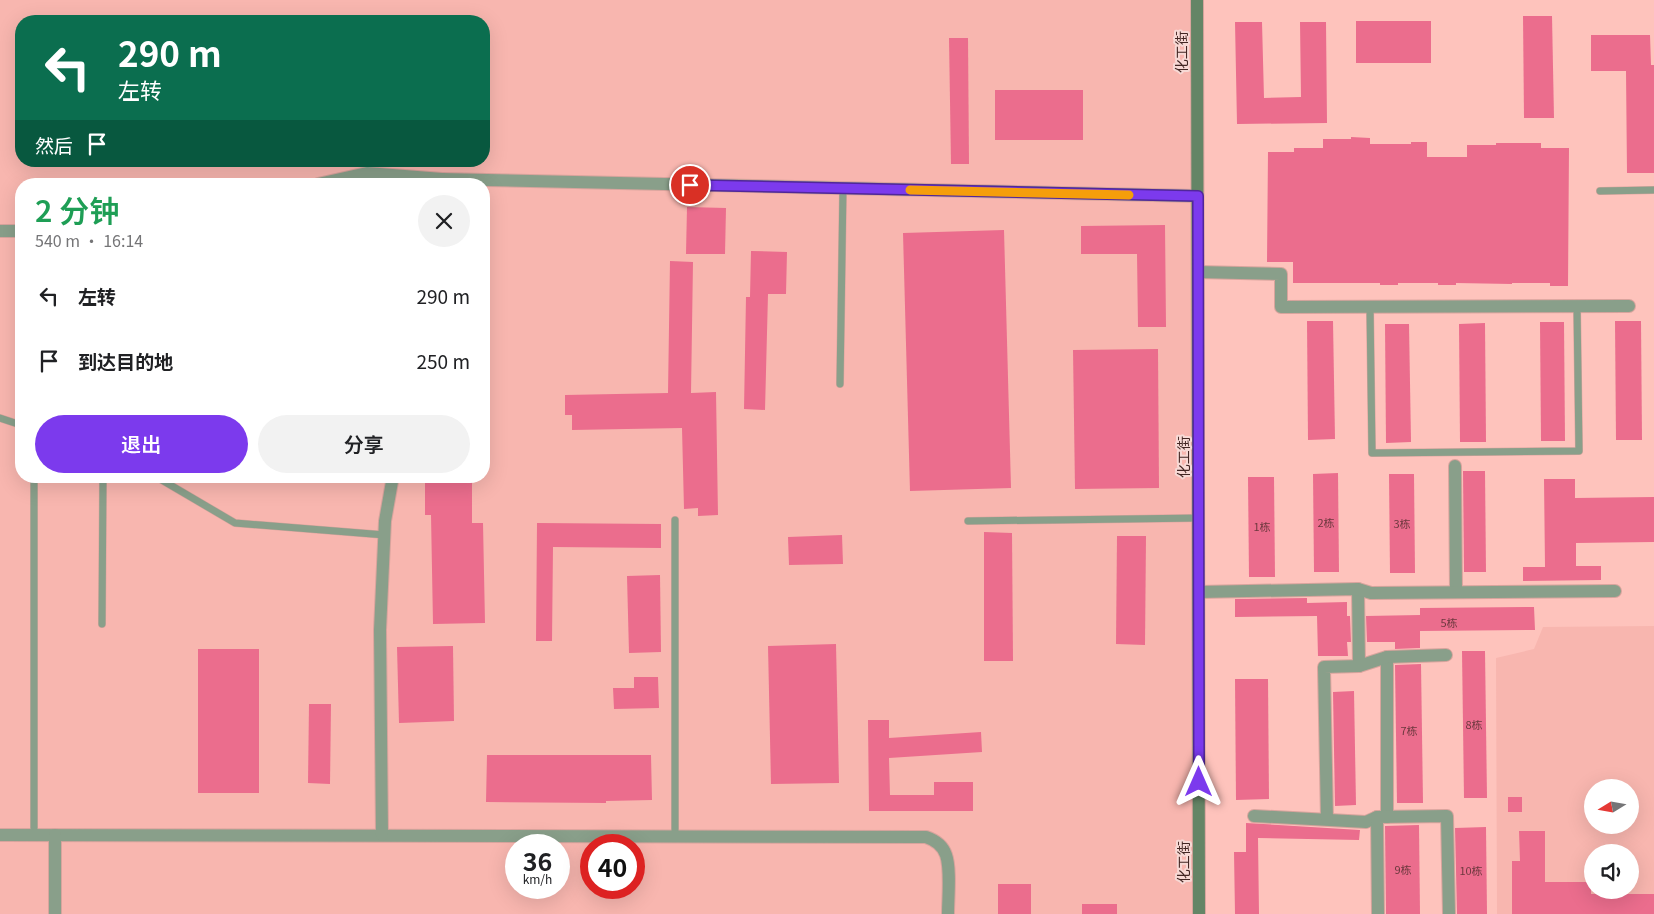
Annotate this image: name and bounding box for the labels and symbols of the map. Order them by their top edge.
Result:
street label: 化工街 [1171,31,1191,73]
pin [669,164,711,206]
street label: 化工街 [1173,436,1193,478]
house number: 2栋 [1317,514,1335,530]
house number: 3栋 [1393,515,1411,531]
house number: 1栋 [1253,518,1271,534]
house number: 5栋 [1440,614,1458,630]
house number: 8栋 [1465,716,1483,732]
house number: 7栋 [1400,722,1418,738]
position arrow [1172,755,1224,807]
north arrow [1584,779,1639,834]
speed limit sign: 40 [580,834,645,899]
street label: 化工街 [1173,841,1193,883]
house number: 9栋 [1394,861,1412,877]
house number: 10栋 [1459,862,1483,878]

